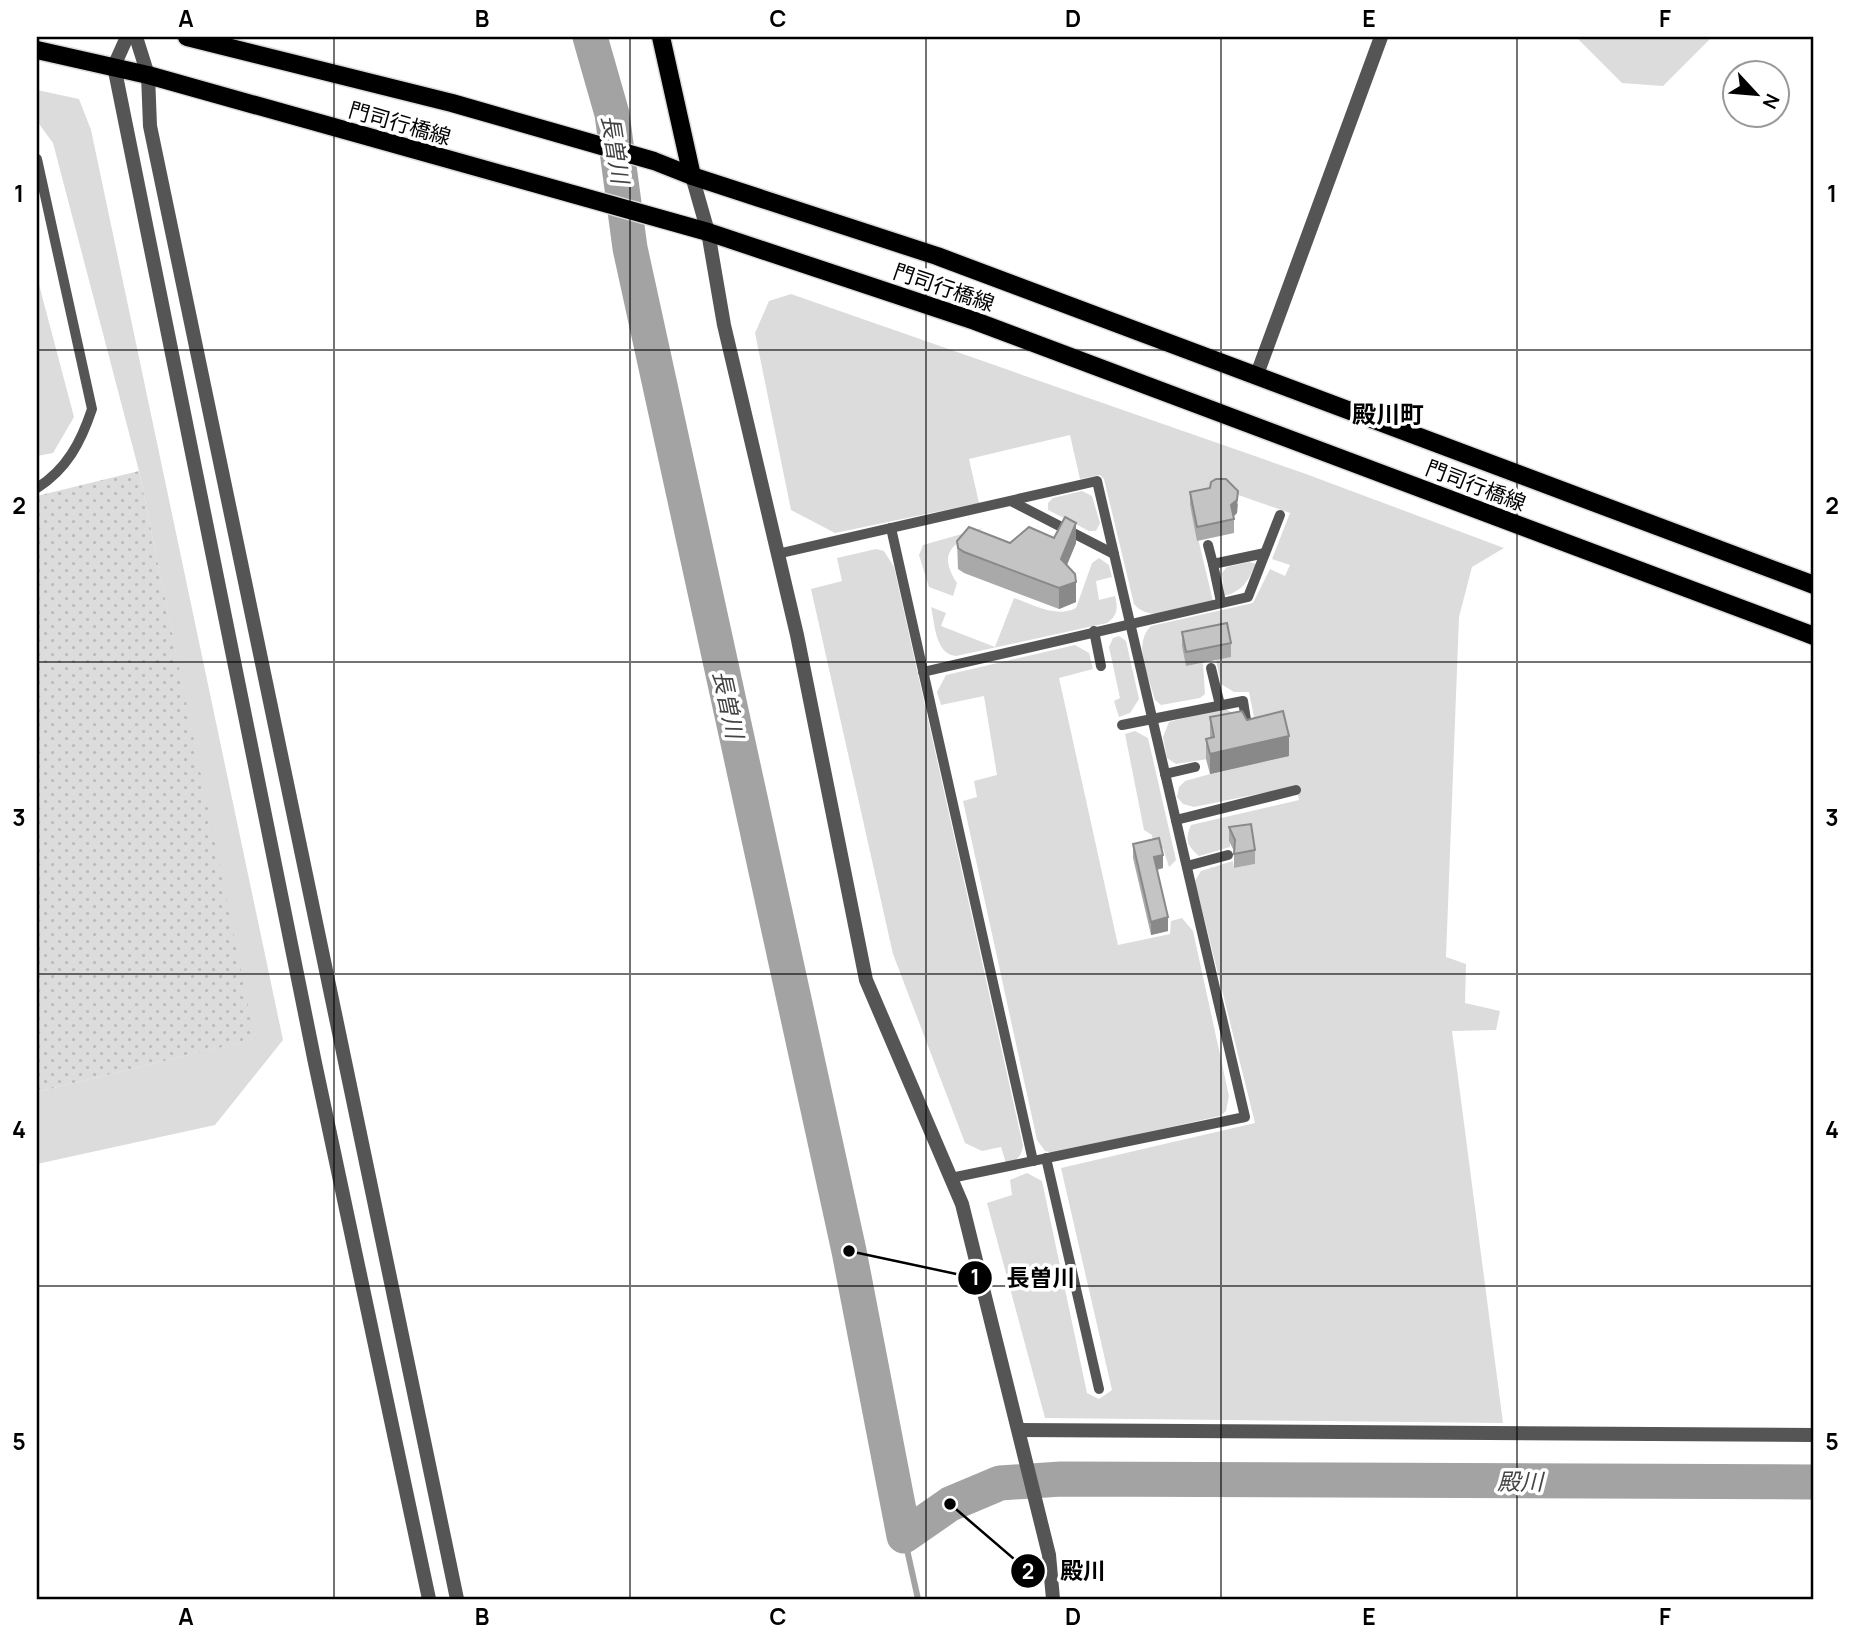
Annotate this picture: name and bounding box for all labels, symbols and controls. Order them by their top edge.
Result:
text: A [178,2,194,34]
text: B [475,2,489,34]
text: C [770,2,787,34]
text: D [1065,2,1081,34]
text: E [1362,2,1376,34]
text: F [1659,2,1671,34]
north arrow [1722,60,1792,130]
text: N [1757,90,1786,113]
street label: 門司行橋線 [346,95,454,151]
water label: 長曽川 [595,112,638,189]
text: 1 [14,177,24,209]
text: 1 [1827,177,1837,209]
street label: 門司行橋線 [890,257,998,317]
district label: 殿川町 [1352,397,1424,430]
street label: 門司行橋線 [1422,453,1530,517]
text: 2 [12,489,26,521]
text: 2 [1825,489,1839,521]
water label: 長曽川 [706,667,752,744]
text: 3 [12,801,26,833]
text: 3 [1825,801,1839,833]
text: 4 [12,1113,26,1145]
text: 4 [1825,1113,1839,1145]
callout: 長曽川 [957,1256,1089,1300]
text: 長曽川 [1007,1261,1076,1293]
text: 1 [970,1263,980,1291]
text: 5 [12,1425,26,1457]
text: 5 [1825,1425,1839,1457]
water label: 殿川 [1497,1465,1546,1497]
callout: 殿川 [1011,1549,1120,1593]
text: 殿川 [1060,1554,1106,1586]
text: 2 [1022,1557,1034,1585]
text: A [178,1600,194,1632]
text: B [475,1600,489,1632]
text: C [770,1600,787,1632]
text: D [1065,1600,1081,1632]
text: E [1362,1600,1376,1632]
text: F [1659,1600,1671,1632]

